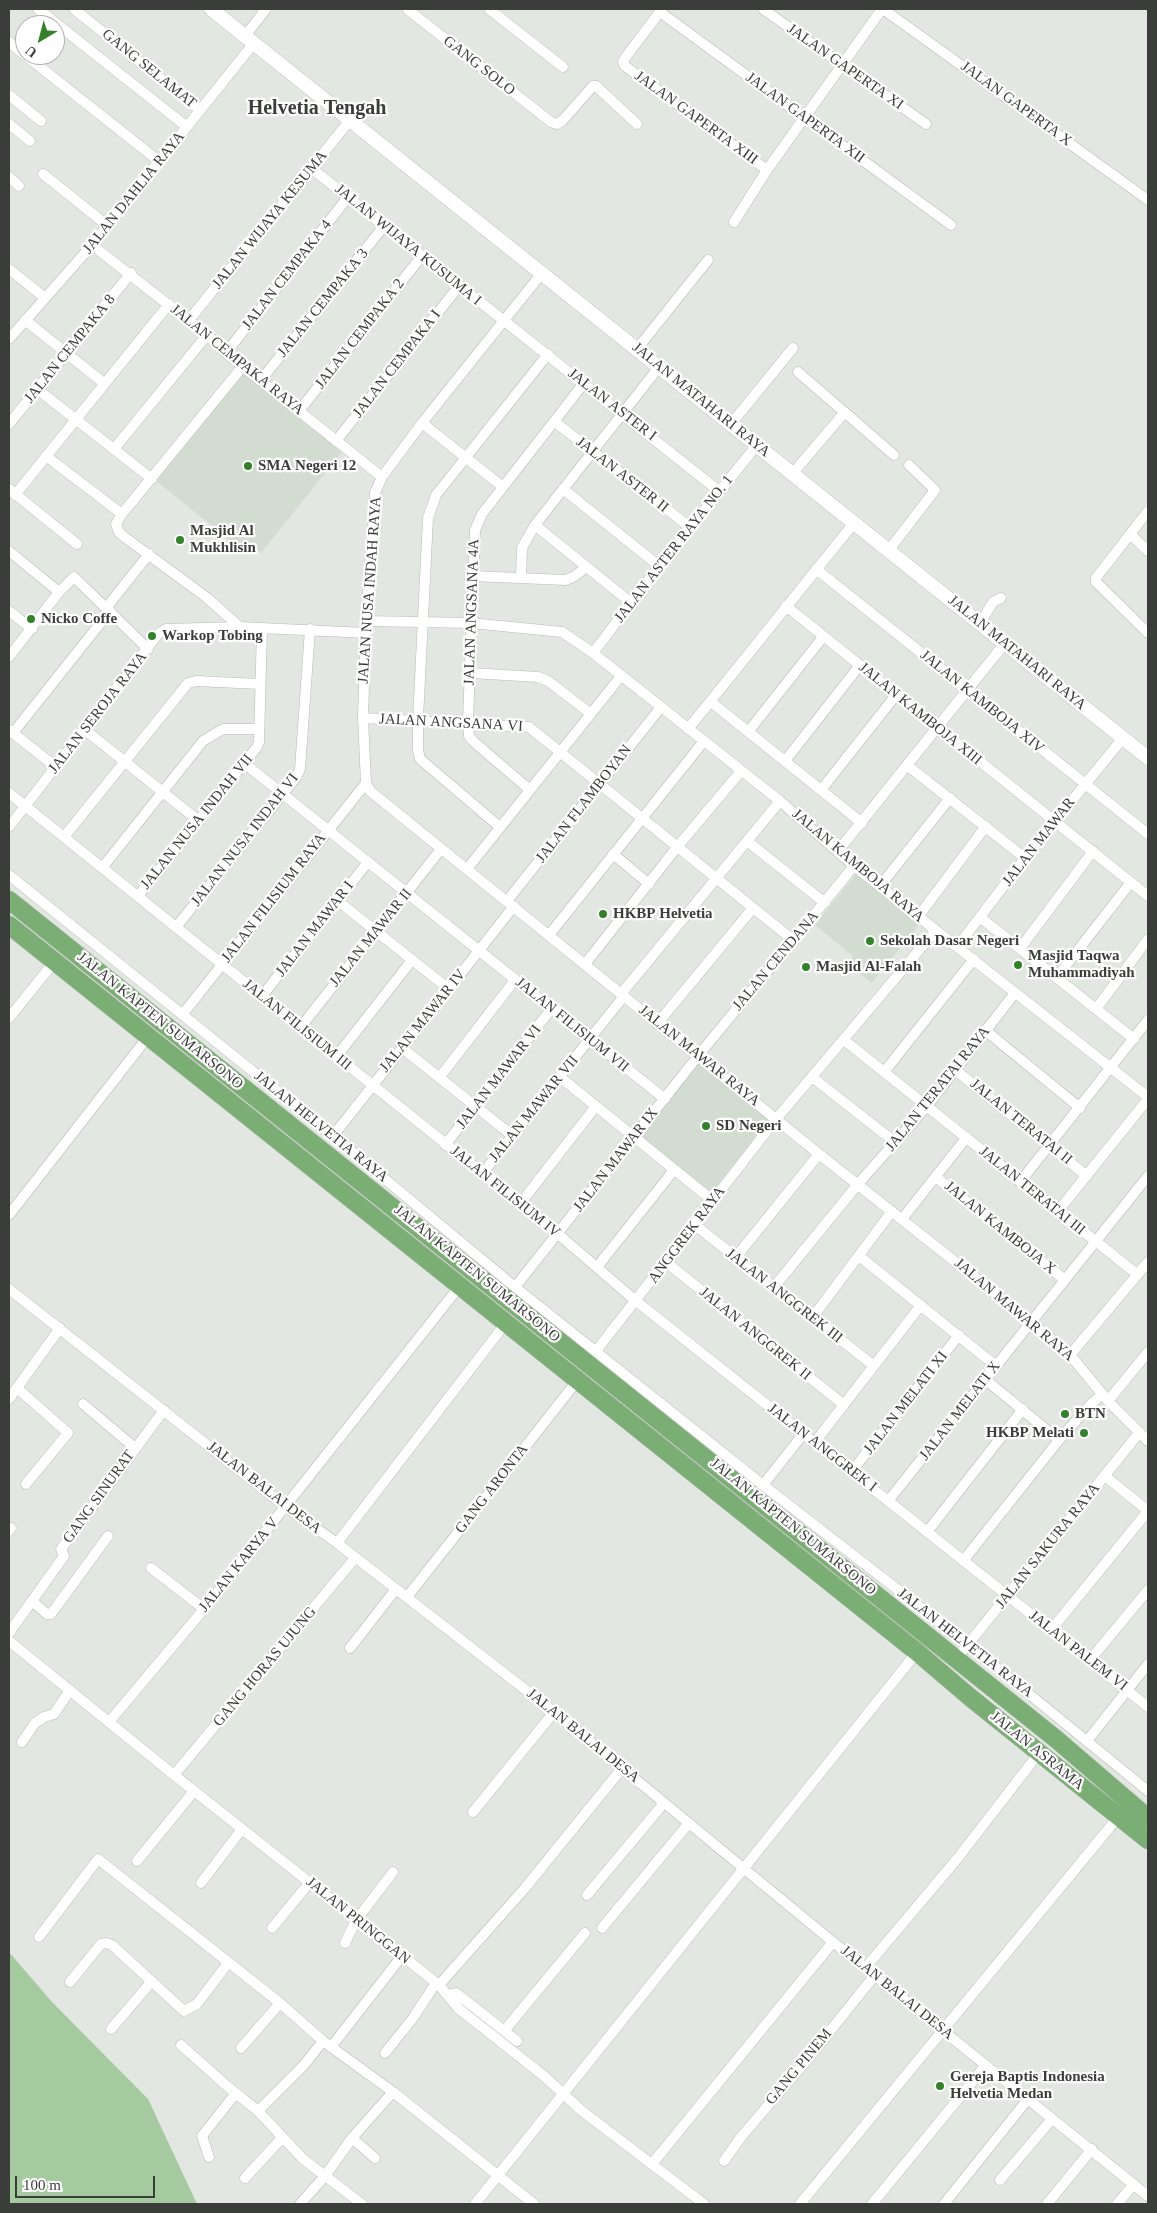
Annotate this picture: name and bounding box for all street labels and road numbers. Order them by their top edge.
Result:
street label: JALAN GAPERTA XI [783,20,907,114]
street label: GANG SELAMAT [98,25,200,113]
street label: GANG SOLO [439,32,519,100]
street label: JALAN GAPERTA X [957,58,1075,150]
street label: JALAN GAPERTA XIII [631,67,761,169]
street label: JALAN GAPERTA XII [742,69,868,167]
street label: JALAN DAHLIA RAYA [79,128,189,258]
street label: JALAN WIJAYA KESUMA [209,147,331,293]
street label: JALAN WIJAYA KUSUMA I [331,180,485,310]
street label: JALAN CEMPAKA 4 [239,216,335,334]
street label: JALAN CEMPAKA 3 [274,245,372,361]
street label: JALAN CEMPAKA 2 [312,275,408,393]
street label: JALAN CEMPAKA 8 [21,291,119,407]
street label: JALAN CEMPAKA RAYA [167,301,307,419]
street label: JALAN CEMPAKA I [349,306,445,422]
street label: JALAN MATAHARI RAYA [628,339,774,461]
street label: JALAN ASTER I [564,365,660,445]
street label: JALAN ASTER II [572,433,672,517]
street label: JALAN ASTER RAYA NO. 1 [611,472,737,626]
street label: JALAN NUSA INDAH RAYA [354,496,386,684]
street label: JALAN ANGSANA 4A [460,538,484,686]
street label: JALAN MATAHARI RAYA [944,592,1090,714]
street label: JALAN KAMBOJA XIV [916,646,1048,758]
street label: JALAN SEROJA RAYA [45,649,151,777]
street label: JALAN KAMBOJA XIII [855,659,985,769]
street label: JALAN ANGSANA VI [379,710,523,736]
street label: JALAN FLAMBOYAN [532,741,636,867]
street label: JALAN NUSA INDAH VII [137,751,257,893]
street label: JALAN NUSA INDAH VI [188,770,302,910]
street label: JALAN MAWAR [999,794,1079,890]
street label: JALAN KAMBOJA RAYA [788,805,928,927]
street label: JALAN FILISIUM RAYA [218,830,330,966]
street label: JALAN MAWAR I [272,878,358,980]
street label: JALAN MAWAR II [326,885,416,991]
street label: JALAN CENDANA [729,907,823,1015]
street label: JALAN KAPTEN SUMARSONO [73,948,247,1094]
street label: JALAN MAWAR IV [376,966,470,1076]
street label: JALAN FILISIUM VII [512,974,632,1076]
street label: JALAN FILISIUM III [239,976,355,1074]
street label: JALAN MAWAR RAYA [635,1002,763,1110]
street label: JALAN MAWAR VI [453,1021,545,1133]
street label: JALAN TERATAI RAYA [882,1023,994,1155]
street label: JALAN MAWAR VII [485,1052,583,1166]
street label: JALAN HELVETIA RAYA [250,1067,392,1187]
street label: JALAN TERATAI II [966,1075,1076,1169]
street label: JALAN MAWAR IX [570,1104,662,1216]
street label: JALAN FILISIUM IV [447,1142,563,1242]
street label: JALAN TERATAI III [975,1143,1089,1239]
street label: JALAN KAMBOJA X [941,1177,1059,1279]
street label: ANGGREK RAYA [645,1183,729,1287]
street label: JALAN KAPTEN SUMARSONO [390,1201,564,1347]
street label: JALAN ANGGREK III [722,1245,846,1347]
street label: JALAN MAWAR RAYA [950,1255,1078,1365]
street label: JALAN ANGGREK II [696,1283,814,1385]
street label: JALAN MELATI XI [860,1348,952,1458]
street label: JALAN MELATI X [916,1358,1004,1464]
street label: JALAN ANGGREK I [764,1400,880,1496]
street label: JALAN BALAI DESA [203,1438,325,1538]
street label: GANG ARONTA [452,1441,532,1537]
street label: GANG SINURAT [59,1447,139,1547]
street label: JALAN KAPTEN SUMARSONO [706,1454,880,1600]
street label: JALAN SAKURA RAYA [992,1480,1104,1612]
street label: JALAN KARYA V [195,1514,283,1616]
street label: JALAN HELVETIA RAYA [894,1584,1036,1702]
street label: GANG HORAS UJUNG [210,1603,320,1731]
street label: JALAN PALEM VI [1025,1607,1131,1695]
street label: JALAN BALAI DESA [523,1685,643,1787]
street label: JALAN ASRAMA [986,1708,1088,1794]
street label: JALAN PRINGGAN [302,1873,414,1969]
street label: JALAN BALAI DESA [837,1942,957,2044]
street label: GANG PINEM [762,2025,836,2109]

